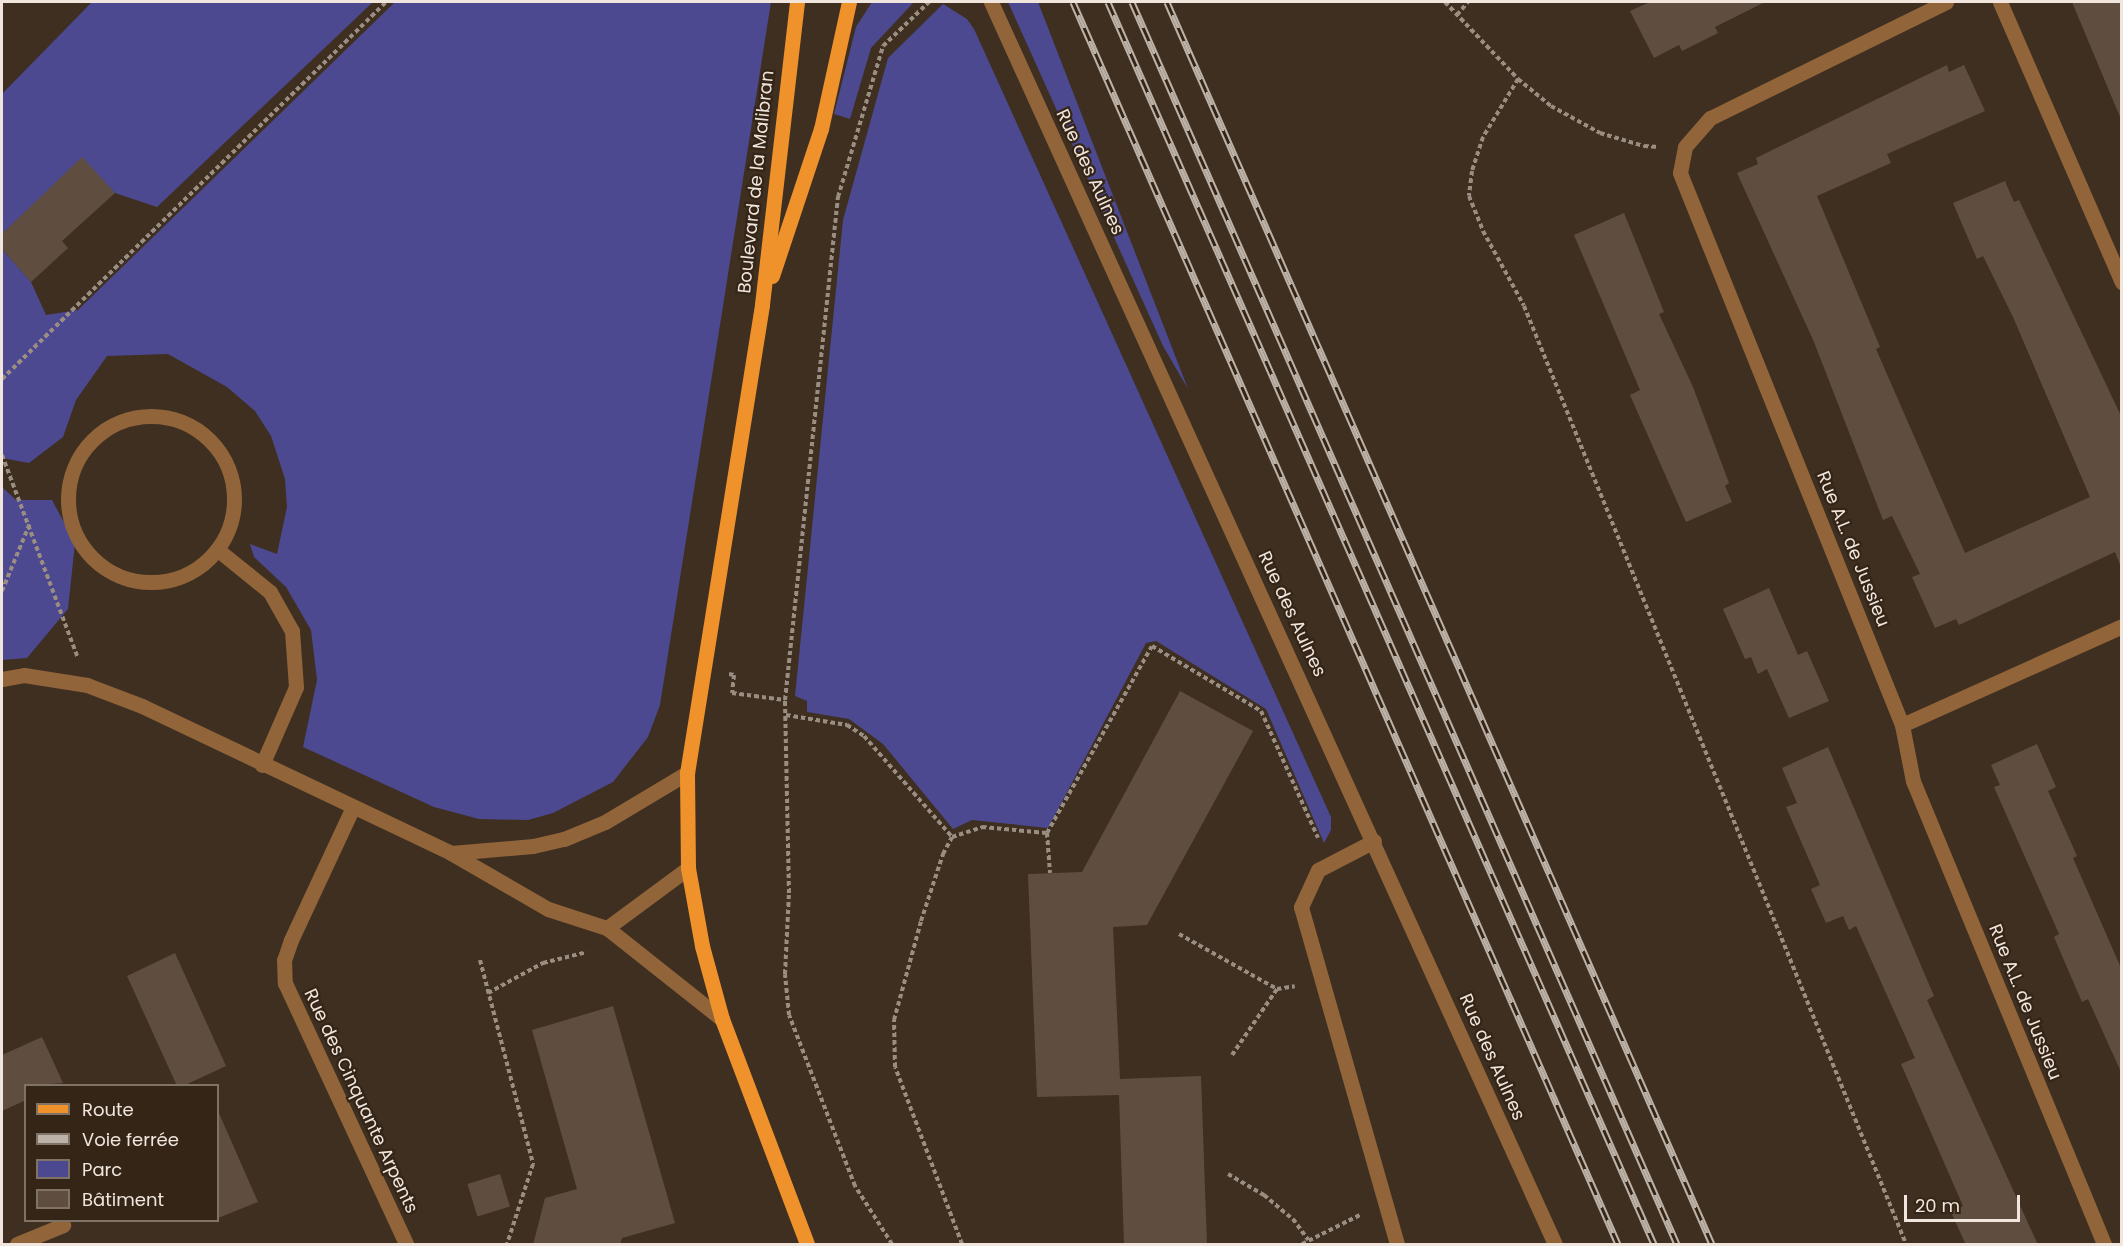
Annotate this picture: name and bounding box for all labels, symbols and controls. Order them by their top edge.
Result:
street label: Boulevard de la Malibran [734,69,778,295]
street label: Rue des Aulnes [1051,106,1129,238]
street label: Rue A.L. de Jussieu [1812,468,1894,630]
street label: Rue des Aulnes [1253,548,1331,680]
street label: Rue A.L. de Jussieu [1984,921,2066,1083]
street label: Rue des Cinquante Arpents [299,985,423,1217]
street label: Rue des Aulnes [1454,990,1530,1124]
legend [24,1084,219,1222]
text: Route [82,1097,134,1122]
text: Voie ferrée [82,1127,179,1152]
text: Parc [82,1157,122,1182]
scale bar [1907,1183,2022,1221]
text: Bâtiment [82,1187,164,1212]
text: 20 m [1915,1193,1960,1218]

